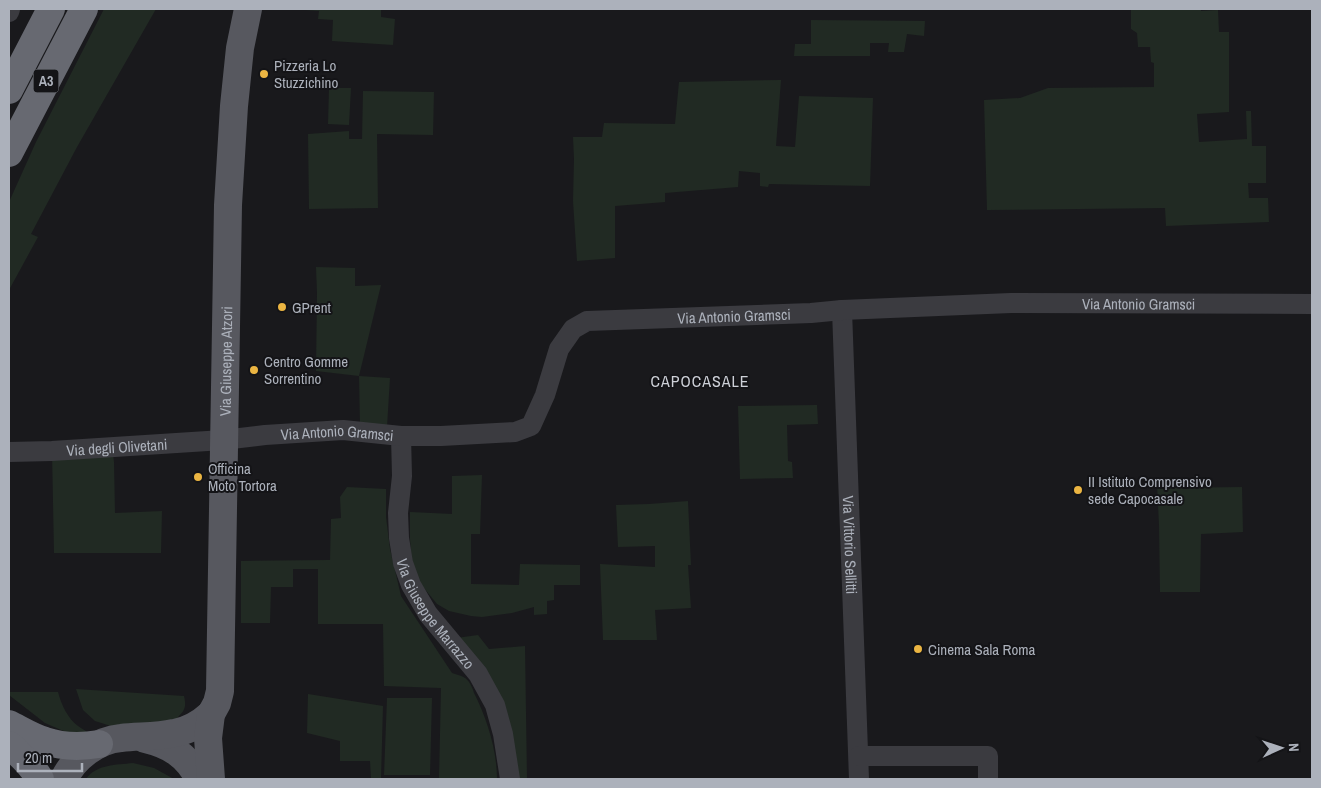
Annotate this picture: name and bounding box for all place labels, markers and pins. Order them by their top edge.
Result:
place label: Pizzeria Lo Stuzzichino [274,55,338,93]
marker: Pizzeria Lo Stuzzichino [258,68,270,80]
place label: GPrent [292,297,332,318]
marker: GPrent [276,301,288,313]
place label: Centro Gomme Sorrentino [264,351,348,389]
marker: Centro Gomme Sorrentino [248,364,260,376]
place label: Officina Moto Tortora [208,458,277,496]
marker: Officina Moto Tortora [192,471,204,483]
place label: II Istituto Comprensivo sede Capocasale [1088,471,1212,509]
marker: II Istituto Comprensivo sede Capocasale [1072,484,1084,496]
place label: Cinema Sala Roma [928,639,1035,660]
marker: Cinema Sala Roma [912,643,924,655]

